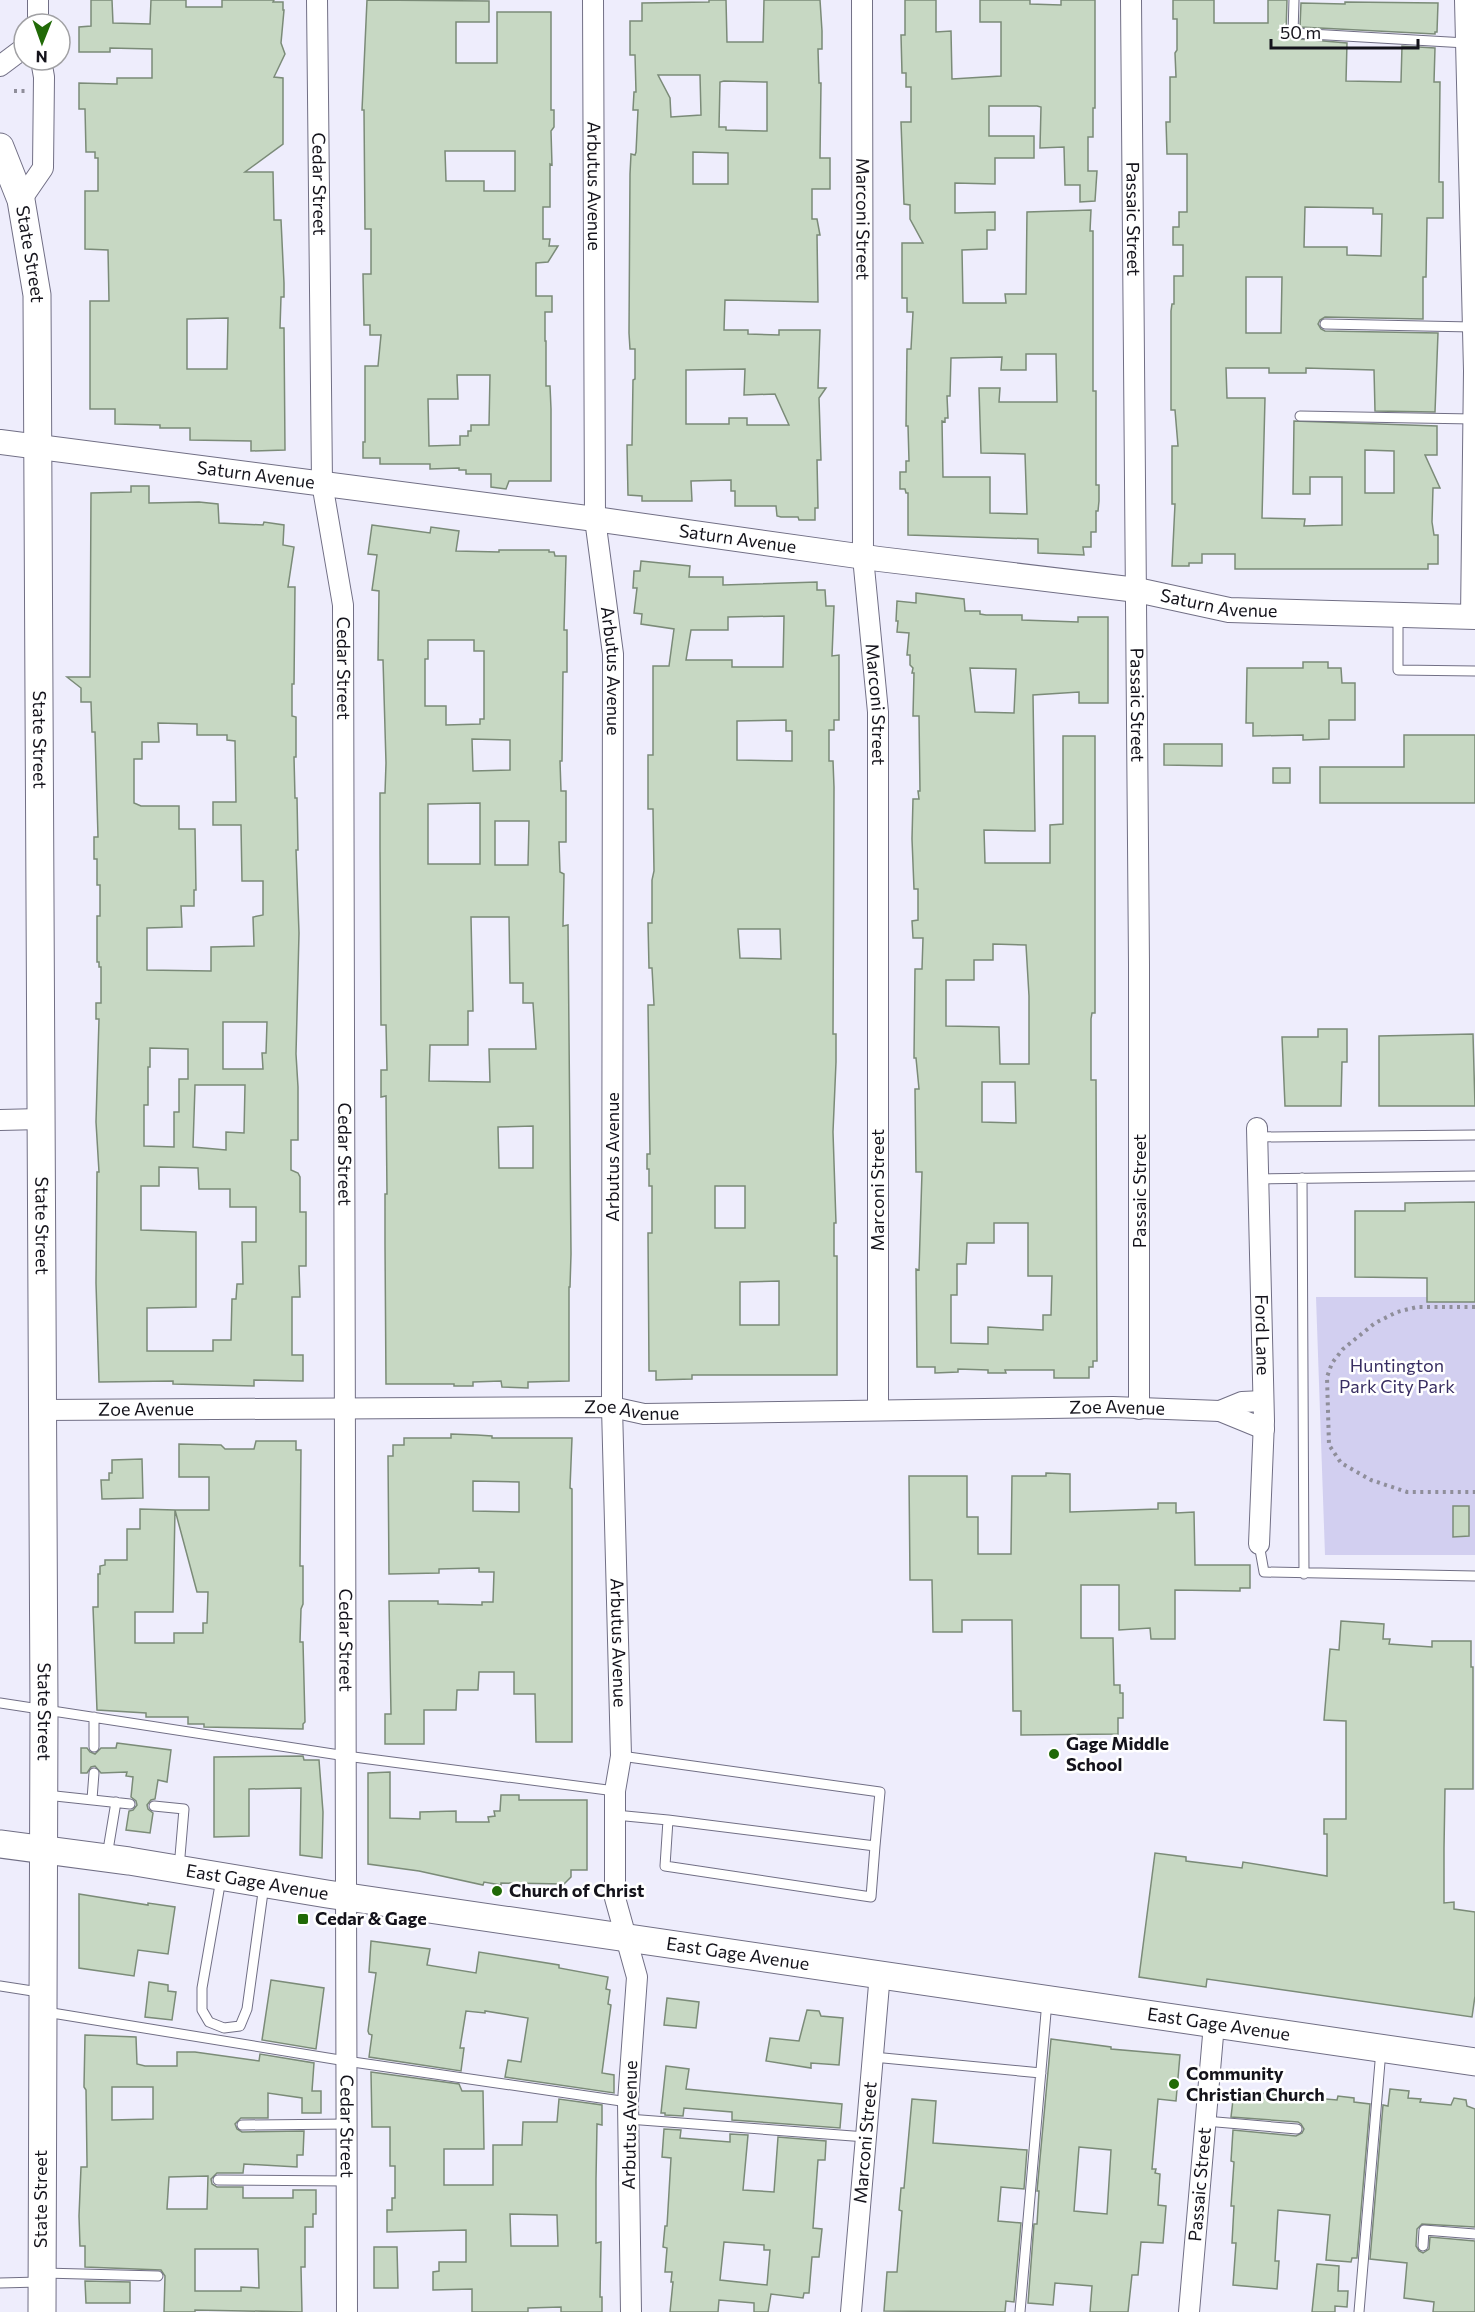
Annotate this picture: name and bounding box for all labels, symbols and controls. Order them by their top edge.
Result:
north arrow [12,12,72,72]
scale bar [1271,12,1418,50]
text: 50 m [1280,21,1321,43]
text: N [36,48,48,67]
street label: Arbutus Avenue [583,121,606,251]
street label: Cedar Street [308,132,331,236]
street label: Marconi Street [852,158,875,280]
street label: Passaic Street [1122,162,1145,276]
street label: State Street [12,204,49,303]
street label: Saturn Avenue [196,456,316,493]
street label: Saturn Avenue [678,519,798,557]
street label: Saturn Avenue [1158,583,1278,621]
street label: Arbutus Avenue [597,605,625,736]
street label: Cedar Street [333,617,355,720]
street label: Marconi Street [861,642,890,765]
street label: Passaic Street [1126,648,1149,762]
street label: State Street [29,690,51,789]
street label: Arbutus Avenue [601,1092,623,1222]
street label: Cedar Street [334,1103,356,1206]
street label: Marconi Street [866,1129,888,1251]
street label: Passaic Street [1128,1134,1150,1248]
street label: State Street [31,1176,54,1275]
street label: Ford Lane [1251,1294,1275,1376]
park label: Huntington Park City Park [1339,1354,1455,1397]
street label: Zoe Avenue [584,1395,679,1424]
street label: Zoe Avenue [1069,1395,1166,1419]
street label: Zoe Avenue [98,1397,194,1420]
street label: Arbutus Avenue [606,1578,632,1708]
street label: Cedar Street [335,1589,358,1692]
street label: State Street [34,1662,56,1761]
place label: Gage Middle School [1066,1732,1169,1775]
marker: Gage Middle School [1047,1747,1061,1761]
street label: East Gage Avenue [184,1859,330,1904]
place label: Church of Christ [509,1879,645,1901]
marker: Church of Christ [490,1884,504,1898]
place label: Cedar & Gage [315,1907,427,1929]
marker: Cedar & Gage [296,1912,310,1926]
street label: East Gage Avenue [665,1932,811,1974]
street label: East Gage Avenue [1146,2002,1292,2045]
street label: Arbutus Avenue [617,2060,641,2190]
place label: Community Christian Church [1186,2062,1325,2105]
street label: Cedar Street [336,2075,359,2178]
marker: Community Christian Church [1167,2077,1181,2091]
street label: Marconi Street [848,2081,881,2204]
street label: Passaic Street [1183,2126,1215,2242]
street label: State Street [29,2150,51,2248]

